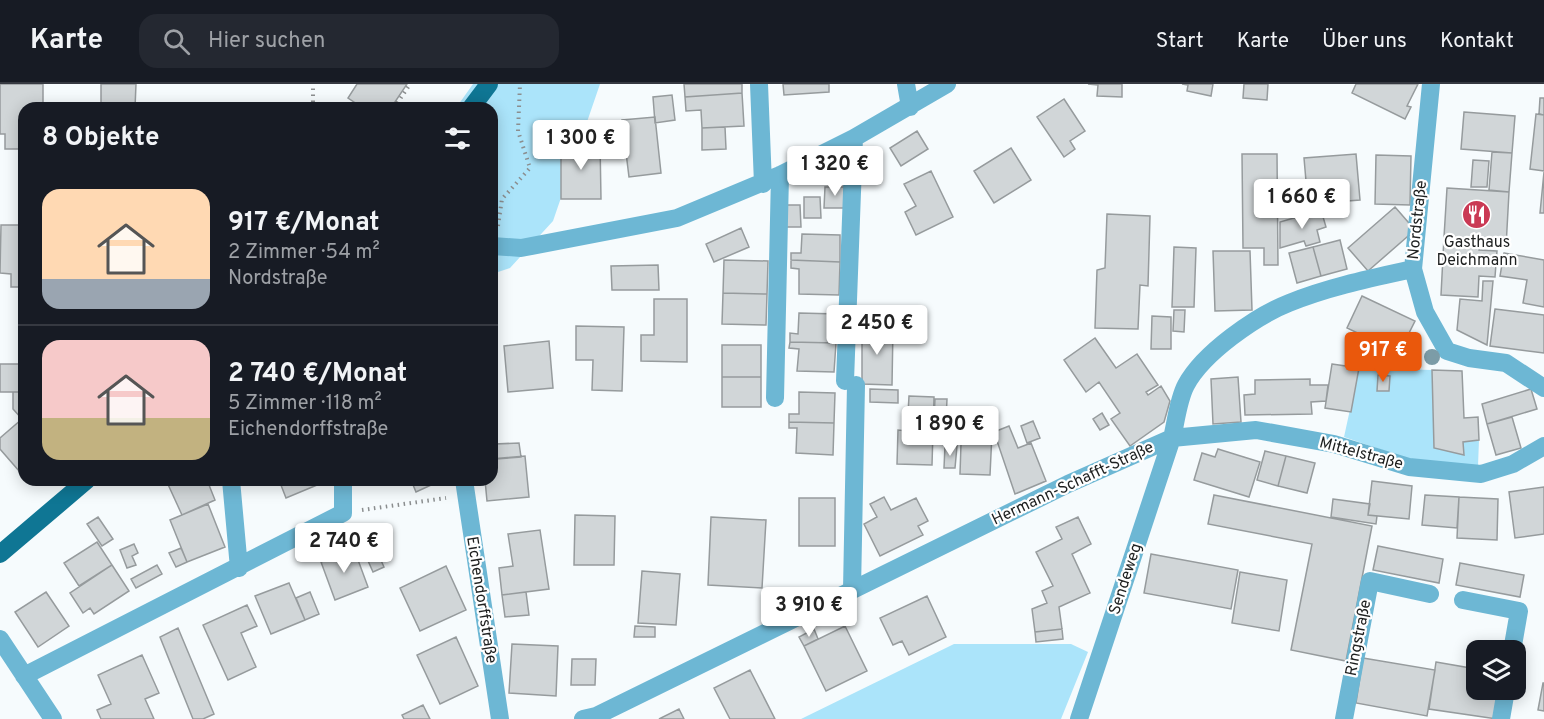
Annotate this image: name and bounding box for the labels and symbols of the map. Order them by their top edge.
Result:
pin: 1 300 € [526,120,636,171]
pin: 1 320 € [780,146,890,197]
pin: 1 660 € [1247,179,1357,230]
street label: Nordstraße [1404,179,1432,261]
restaurant icon: Gasthaus Deichmann [1461,199,1493,231]
place label: Gasthaus Deichmann [1436,233,1518,271]
pin: 2 450 € [822,305,932,356]
pin: 917 € [1341,332,1425,383]
pin: 1 890 € [895,406,1005,457]
street label: Mittelstraße [1317,433,1405,475]
street label: Hermann-Schafft-Straße [989,438,1157,530]
pin: 2 740 € [289,523,399,574]
street label: Eichendorffstraße [461,535,501,665]
street label: Sendeweg [1105,541,1147,617]
pin: 3 910 € [754,587,864,638]
street label: Ringstraße [1342,598,1376,678]

